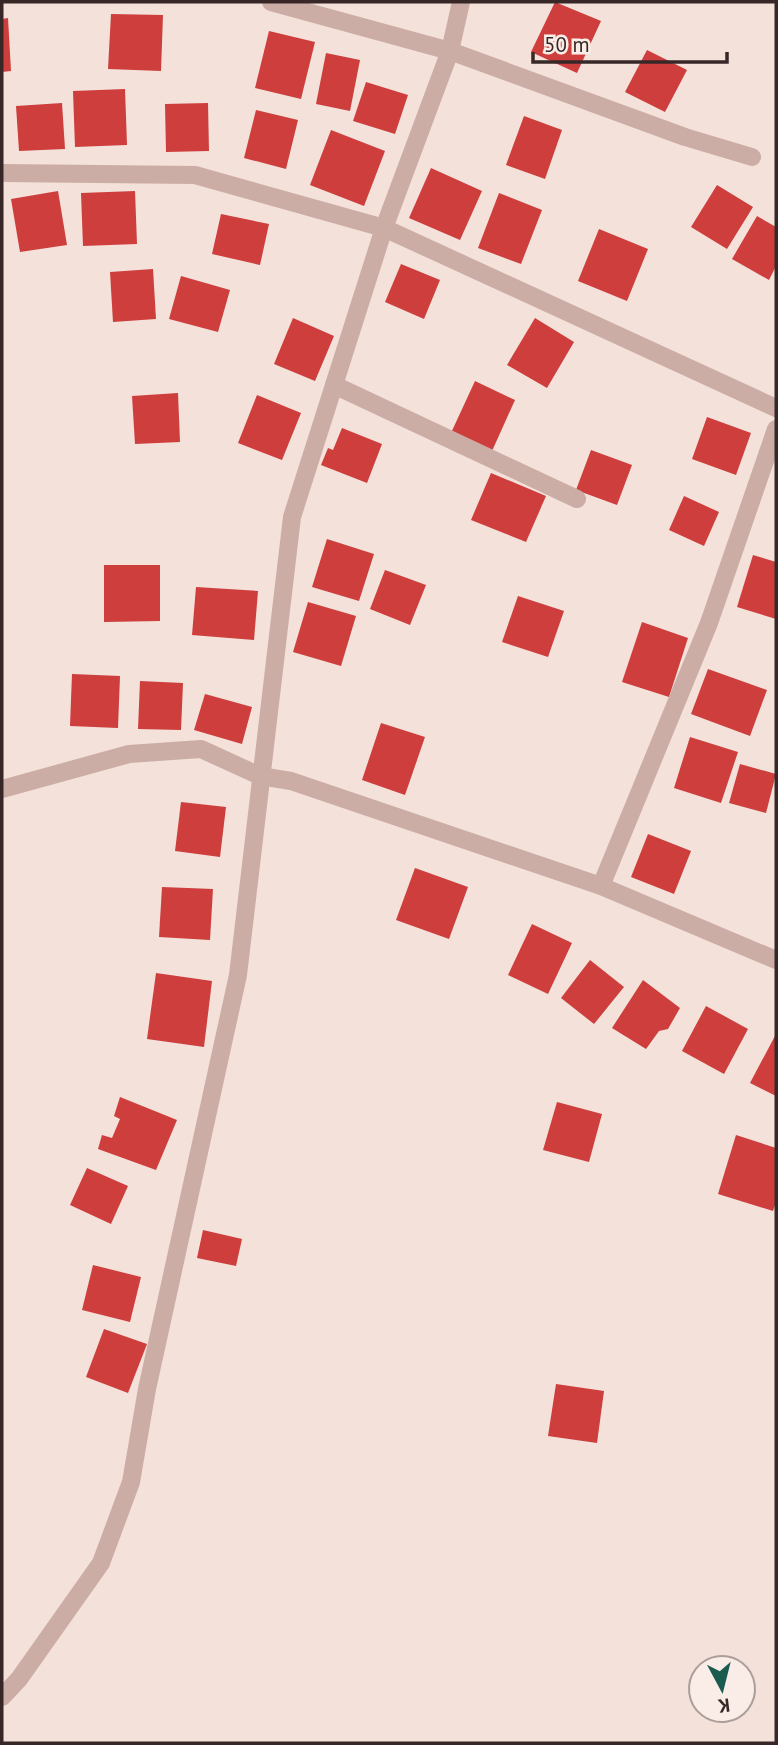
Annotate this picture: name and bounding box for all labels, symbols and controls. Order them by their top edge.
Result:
scale bar [533,21,727,65]
text: 50 m [544,31,590,58]
north arrow [687,1654,757,1724]
text: K [717,1693,731,1719]

